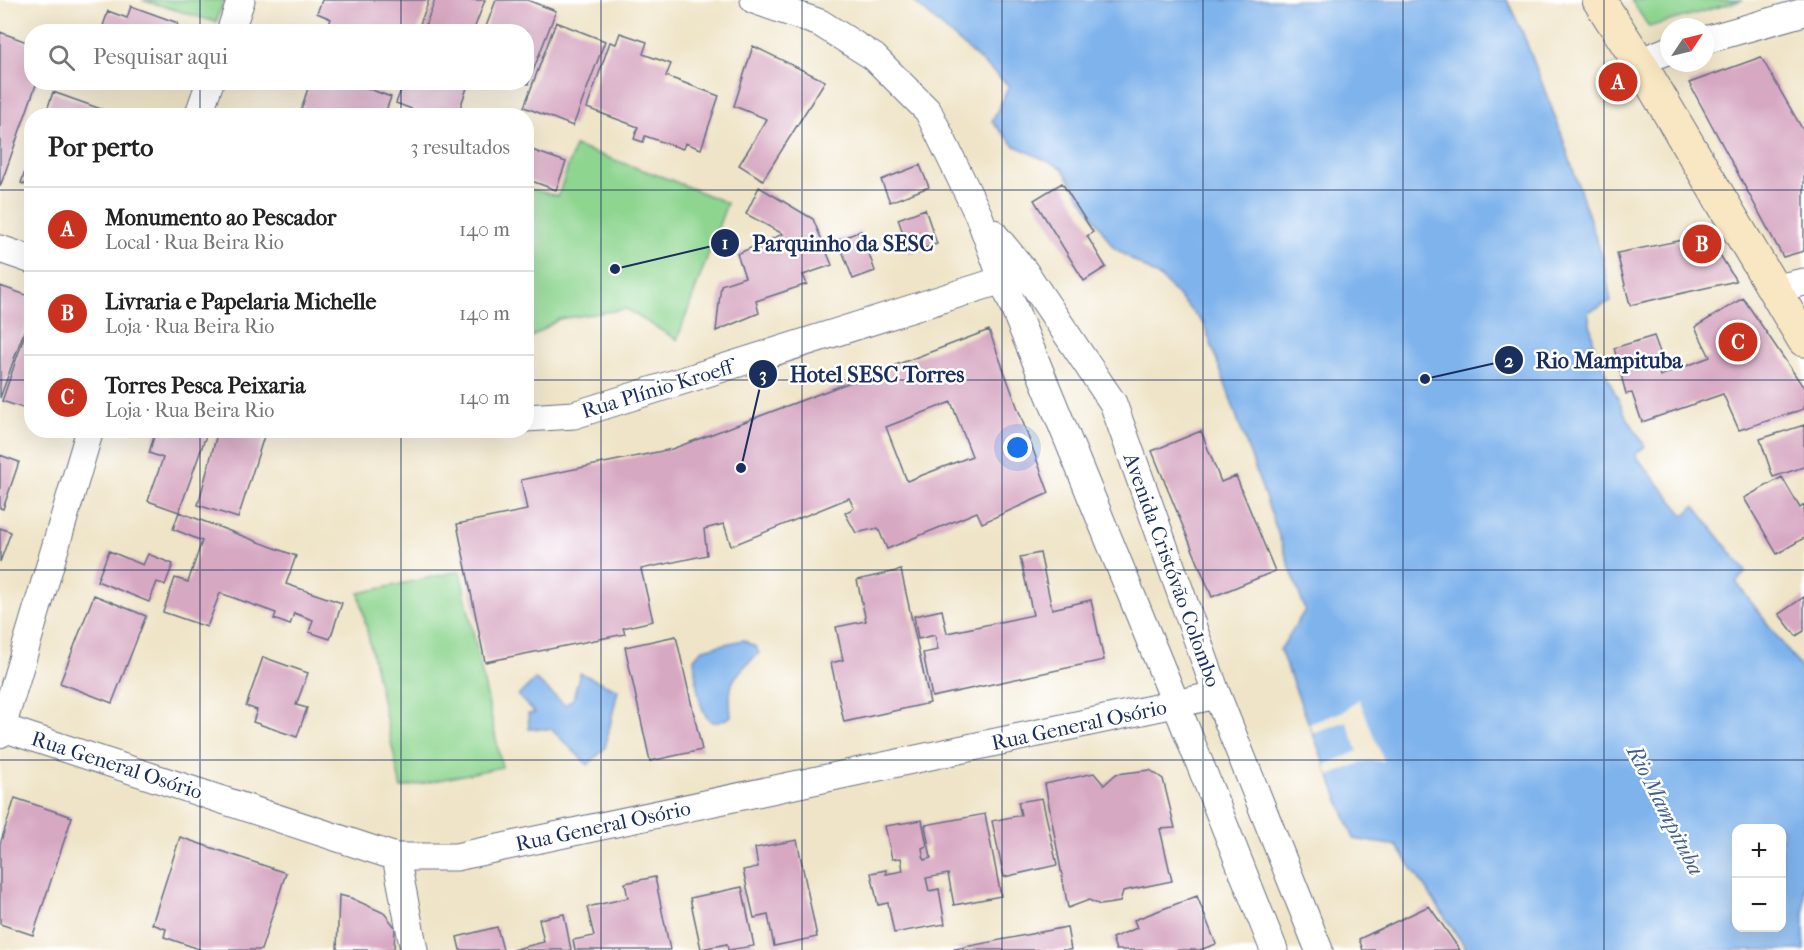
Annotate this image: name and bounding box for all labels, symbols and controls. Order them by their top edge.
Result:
north arrow [1660,18,1714,72]
search box [24,24,534,90]
icon: search [45,41,78,74]
text: Pesquisar aqui [93,44,228,70]
pin: A [1598,60,1638,104]
text: Por perto [48,132,153,163]
text: 3 resultados [410,136,510,159]
text: Monumento ao Pescador [105,205,336,231]
text: A [61,218,74,241]
text: 140 m [459,218,510,241]
pin: B [1682,222,1722,266]
callout: Parquinho da SESC [710,223,946,263]
text: Local · Rua Beira Rio [105,231,284,254]
text: Parquinho da SESC [752,231,934,257]
text: 1 [722,233,728,254]
text: Livraria e Papelaria Michelle [105,289,376,315]
text: B [61,302,74,325]
text: 140 m [459,302,510,325]
text: Loja · Rua Beira Rio [105,315,274,338]
pin: C [1718,320,1758,364]
callout: Rio Mampituba [1494,340,1694,380]
text: Rio Mampituba [1536,348,1683,374]
text: 2 [1504,351,1514,372]
street label: Rua Plínio Kroeff [579,353,740,423]
callout: Hotel SESC Torres [748,354,977,394]
text: Hotel SESC Torres [790,362,964,388]
text: 3 [759,365,767,386]
text: Torres Pesca Peixaria [105,373,305,399]
text: C [61,386,74,409]
text: 140 m [459,386,510,409]
text: Loja · Rua Beira Rio [105,399,274,422]
your location [1003,433,1032,462]
street label: Avenida Cristóvão Colombo [1118,449,1226,690]
street label: Rua General Osório [989,695,1169,755]
street label: Rua General Osório [29,726,205,804]
water label: Rio Mampituba [1620,739,1709,880]
street label: Rua General Osório [513,796,693,856]
map controls [1732,824,1786,932]
button: + [1732,824,1786,878]
button: − [1732,878,1786,932]

